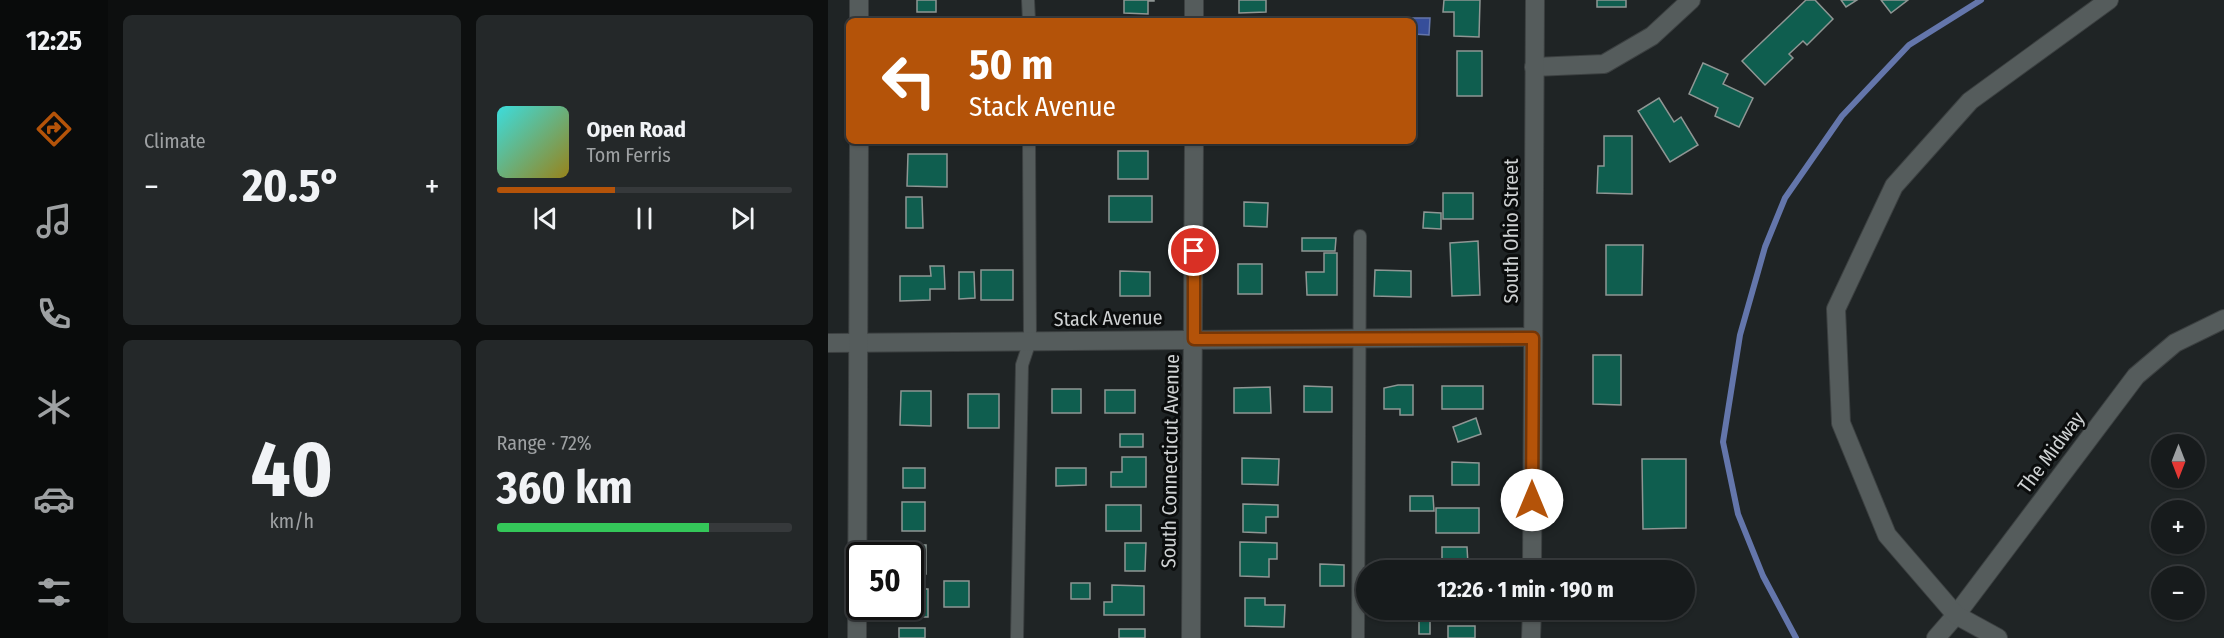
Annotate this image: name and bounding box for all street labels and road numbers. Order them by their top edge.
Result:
street label: South Ohio Street [1499,158,1523,304]
street label: Stack Avenue [1053,305,1163,331]
street label: South Connecticut Avenue [1156,354,1184,568]
street label: The Midway [2013,407,2089,497]

